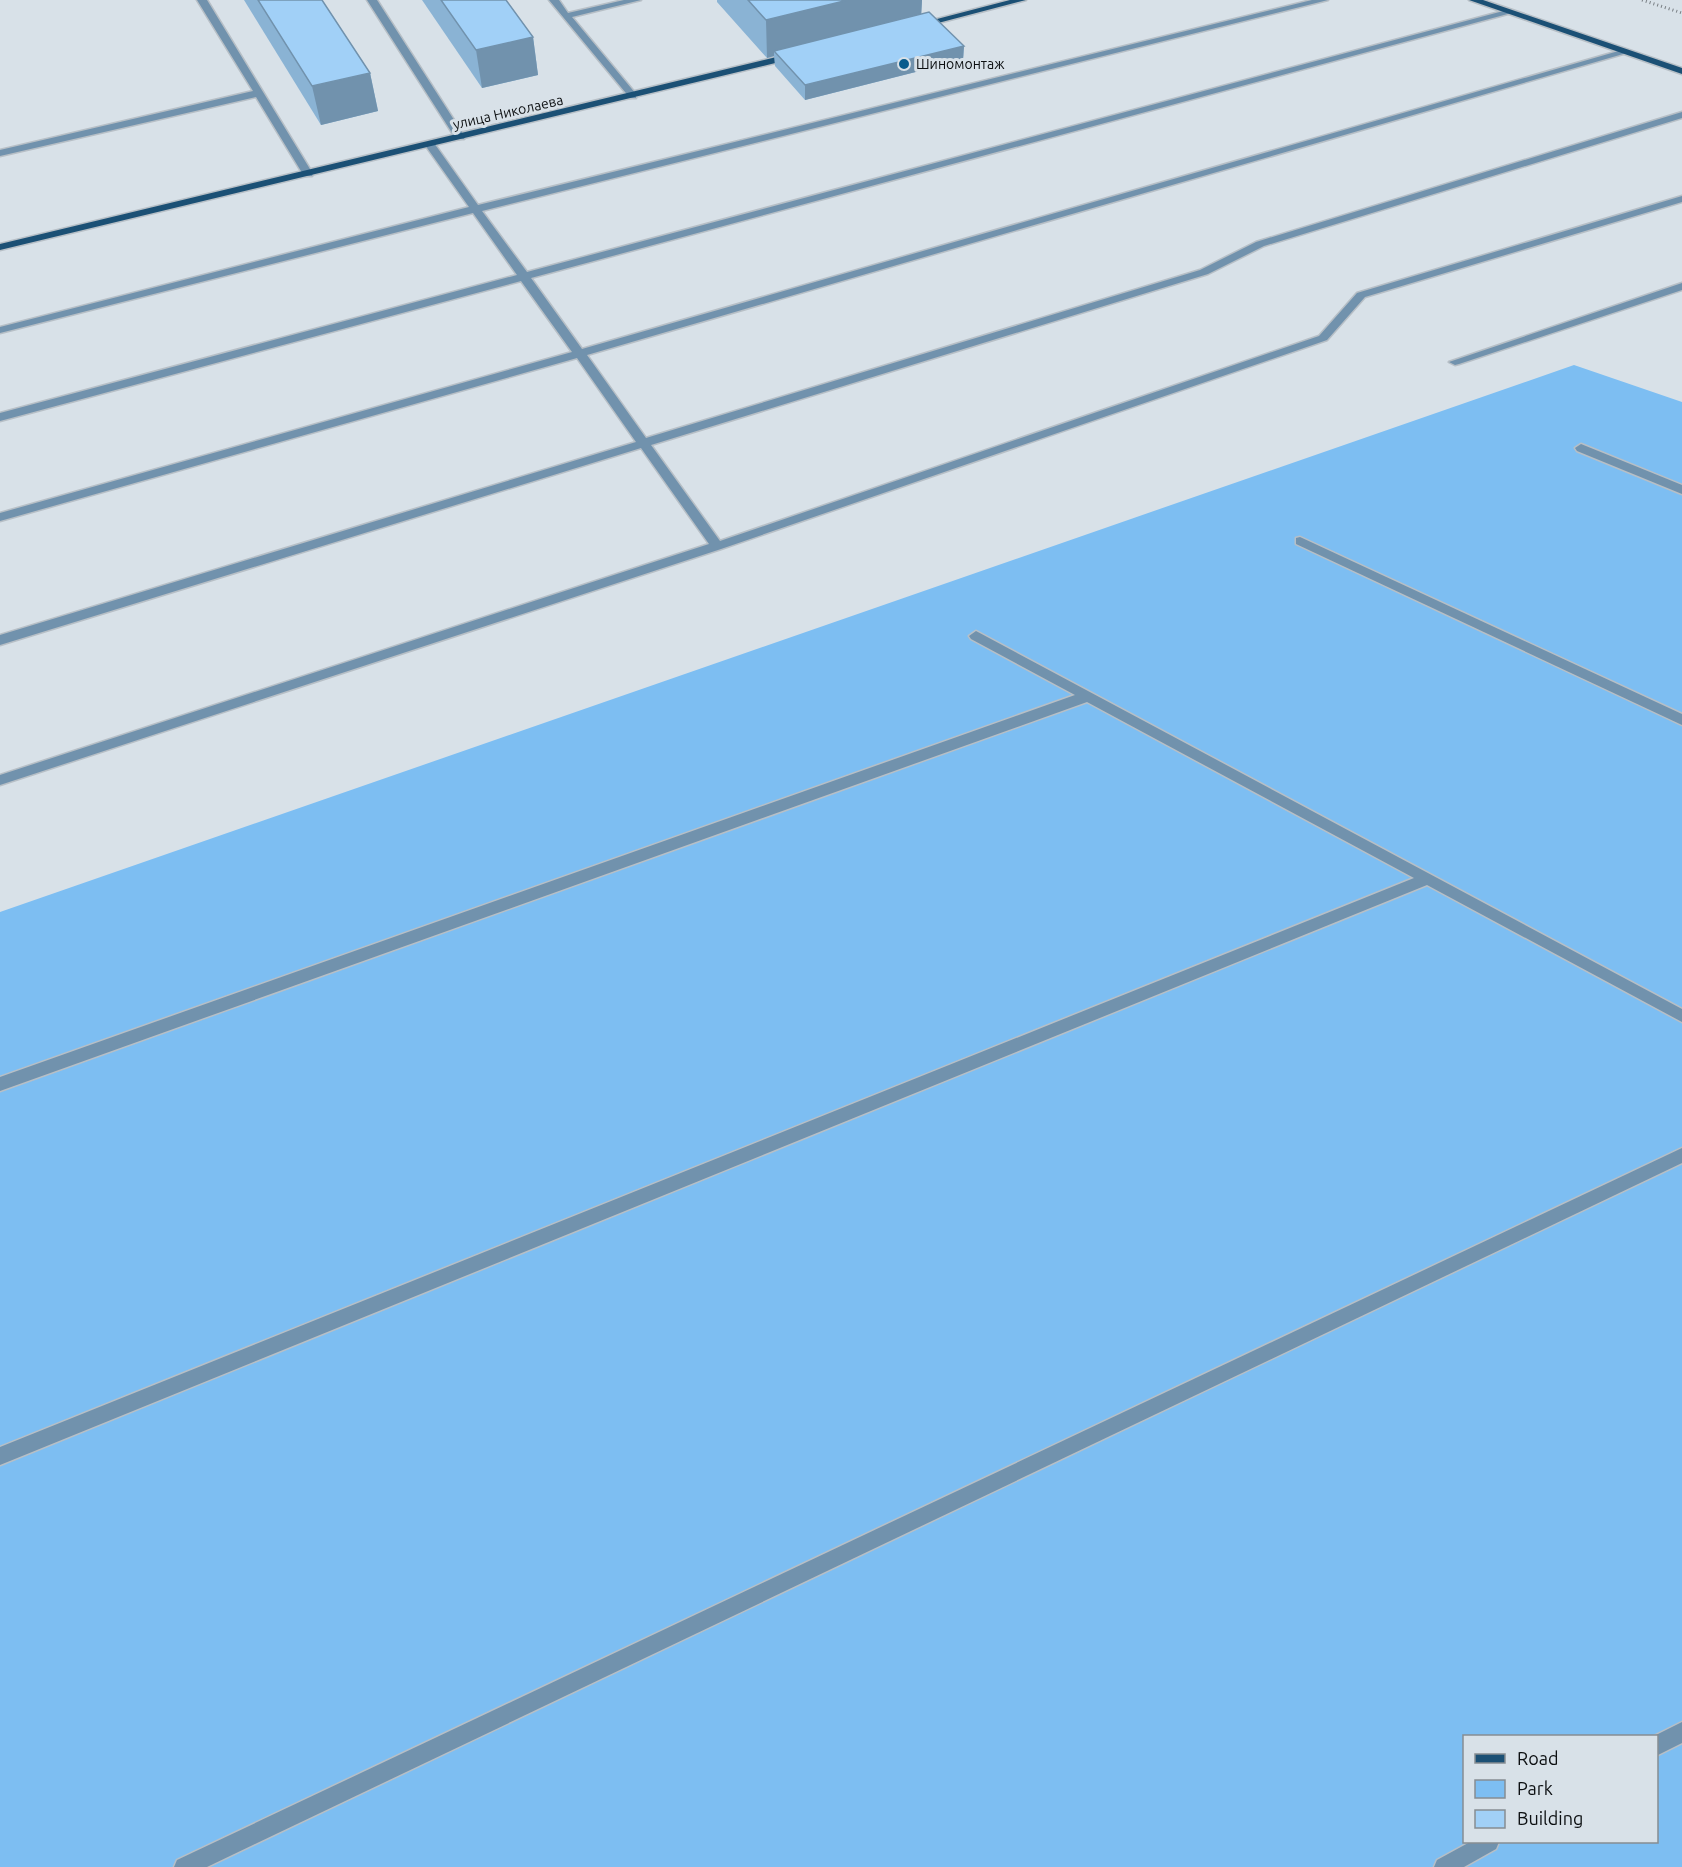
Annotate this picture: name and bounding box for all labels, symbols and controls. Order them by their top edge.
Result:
place label: Шиномонтаж [916,56,1005,72]
marker: Шиномонтаж [897,57,911,71]
street label: улица Николаева [451,92,565,132]
legend [1463,1735,1658,1843]
text: Road [1517,1748,1559,1768]
text: Park [1517,1778,1553,1798]
text: Building [1517,1808,1583,1828]

